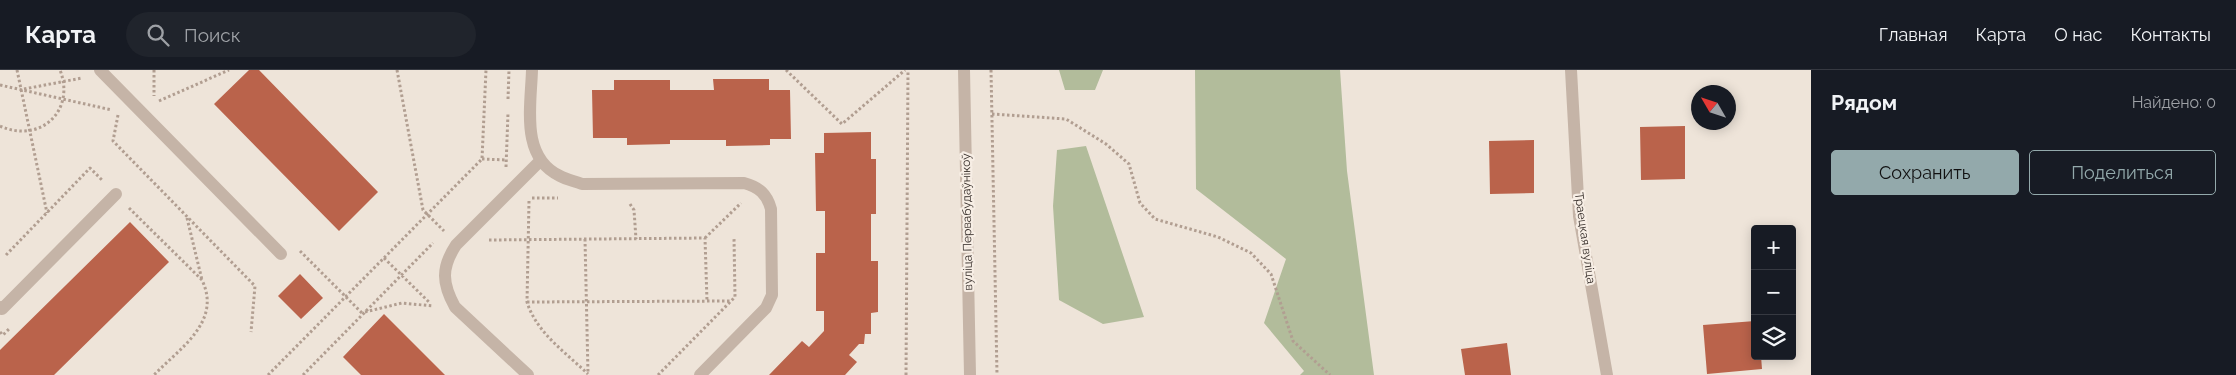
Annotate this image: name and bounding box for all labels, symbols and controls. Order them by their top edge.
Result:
search box [126,12,476,57]
text: Карта [25,20,96,49]
icon: search [144,21,172,49]
text: Поиск [184,24,241,46]
text: Главная [1879,24,1947,45]
text: Карта [1975,24,2026,45]
text: О нас [2054,24,2102,45]
text: Контакты [2130,24,2211,45]
north arrow [1691,85,1736,130]
text: Рядом [1831,90,1897,115]
text: Найдено: 0 [2132,93,2216,112]
button: Сохранить [1831,150,2019,195]
button: Поделиться [2029,150,2216,195]
street label: вуліца Первабудаўнікоў [959,153,975,291]
street label: Траецкая вуліца [1572,191,1598,285]
map controls [1751,225,1796,360]
button: + [1751,225,1796,270]
button: − [1751,270,1796,315]
button: layers [1751,315,1796,360]

